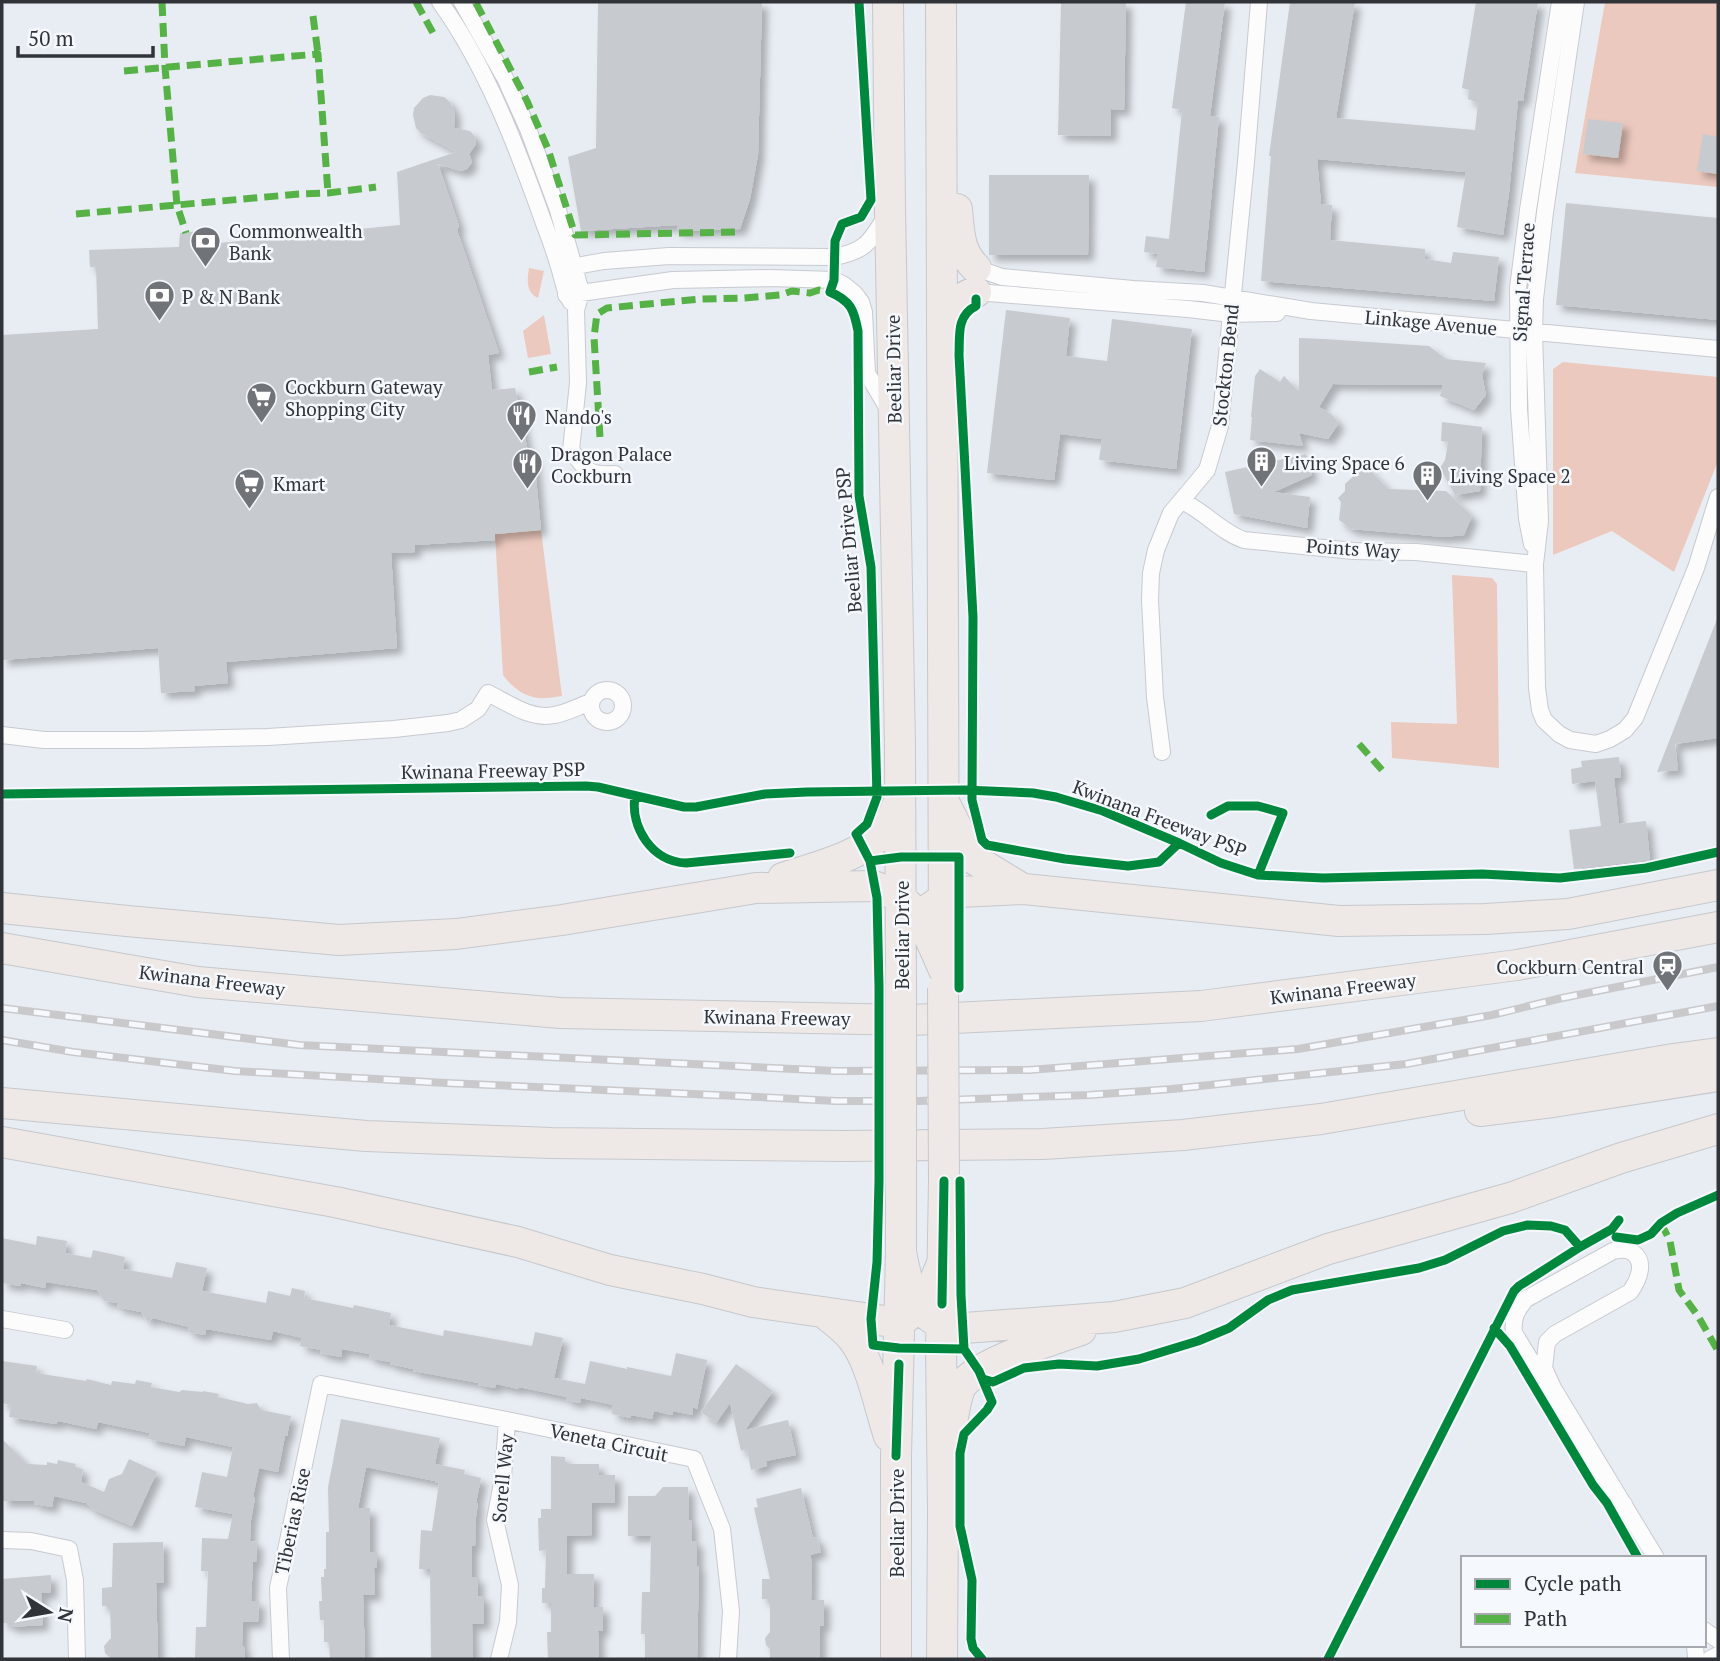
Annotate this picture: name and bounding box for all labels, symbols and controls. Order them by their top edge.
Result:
scale bar [18,14,152,58]
text: 50 m [28,24,74,52]
place label: Commonwealth Bank [229,218,363,265]
street label: Signal Terrace [1506,222,1540,342]
bank icon: Commonwealth Bank [189,224,223,268]
bank icon: P & N Bank [142,279,176,323]
place label: P & N Bank [182,284,280,309]
street label: Stockton Bend [1206,302,1244,427]
street label: Linkage Avenue [1364,304,1498,340]
street label: Beeliar Drive [880,314,906,424]
place label: Cockburn Gateway Shopping City [285,374,443,421]
supermarket icon: Cockburn Gateway Shopping City [245,380,279,424]
restaurant icon: Nando's [505,399,539,443]
place label: Nando's [545,404,612,429]
place label: Dragon Palace Cockburn [551,441,672,488]
building icon: Living Space 6 [1244,445,1278,489]
restaurant icon: Dragon Palace Cockburn [511,447,545,491]
place label: Living Space 6 [1284,450,1405,475]
building icon: Living Space 2 [1410,458,1444,502]
place label: Living Space 2 [1450,463,1571,488]
supermarket icon: Kmart [233,466,267,510]
street label: Beeliar Drive PSP [829,466,867,614]
place label: Kmart [273,471,326,496]
street label: Points Way [1305,532,1401,564]
street label: Kwinana Freeway PSP [401,756,585,784]
street label: Kwinana Freeway PSP [1069,773,1251,863]
street label: Beeliar Drive [889,880,914,990]
station icon: Cockburn Central [1650,949,1684,993]
place label: Cockburn Central [1496,954,1644,979]
street label: Kwinana Freeway [138,959,287,1001]
street label: Kwinana Freeway [1269,967,1418,1009]
street label: Kwinana Freeway [703,1003,851,1031]
street label: Veneta Circuit [547,1417,671,1467]
street label: Sorell Way [486,1432,518,1524]
street label: Tiberias Rise [268,1465,316,1577]
street label: Beeliar Drive [884,1468,909,1578]
legend [1461,1556,1706,1647]
text: Cycle path [1524,1569,1622,1597]
north arrow [14,1577,84,1647]
text: Path [1524,1604,1567,1632]
text: N [52,1606,80,1625]

